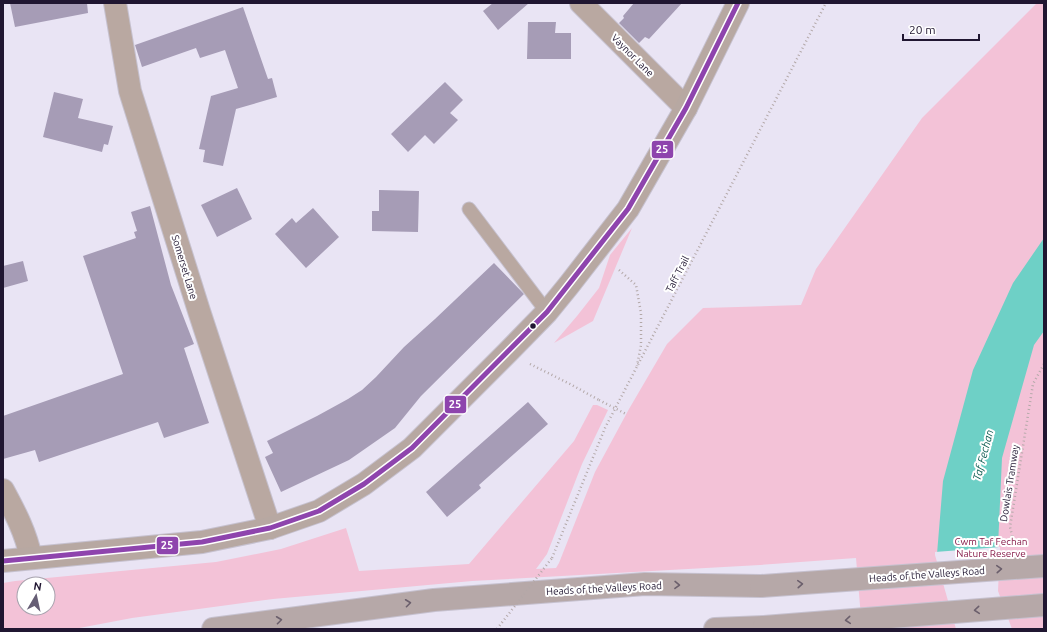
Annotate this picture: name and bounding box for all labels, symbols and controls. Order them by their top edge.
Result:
scale bar [903,16,979,42]
text: 20 m [909,23,936,36]
street label: Vaynor Lane [609,32,656,79]
line badge: 25 [651,140,674,159]
text: 25 [656,143,668,155]
street label: Somerset Lane [170,234,200,301]
street label: Taff Trail [664,254,691,294]
unlabelled marker [528,321,538,331]
line badge: 25 [444,395,467,414]
text: 25 [449,398,461,410]
water label: Taf Fechan [970,428,996,482]
street label: Dowlais Tramway [998,444,1021,522]
line badge: 25 [156,536,179,555]
park label: Cwm Taf Fechan Nature Reserve [954,536,1028,559]
text: 25 [161,539,173,551]
one-way arrow [996,564,1002,573]
street label: Heads of the Valleys Road [869,565,985,584]
north arrow [16,576,56,616]
one-way arrow [797,579,803,588]
text: N [33,580,43,593]
street label: Heads of the Valleys Road [546,580,662,597]
one-way arrow [674,581,680,589]
one-way arrow [405,599,411,608]
one-way arrow [974,605,980,614]
one-way arrow [276,616,282,625]
one-way arrow [845,616,851,625]

